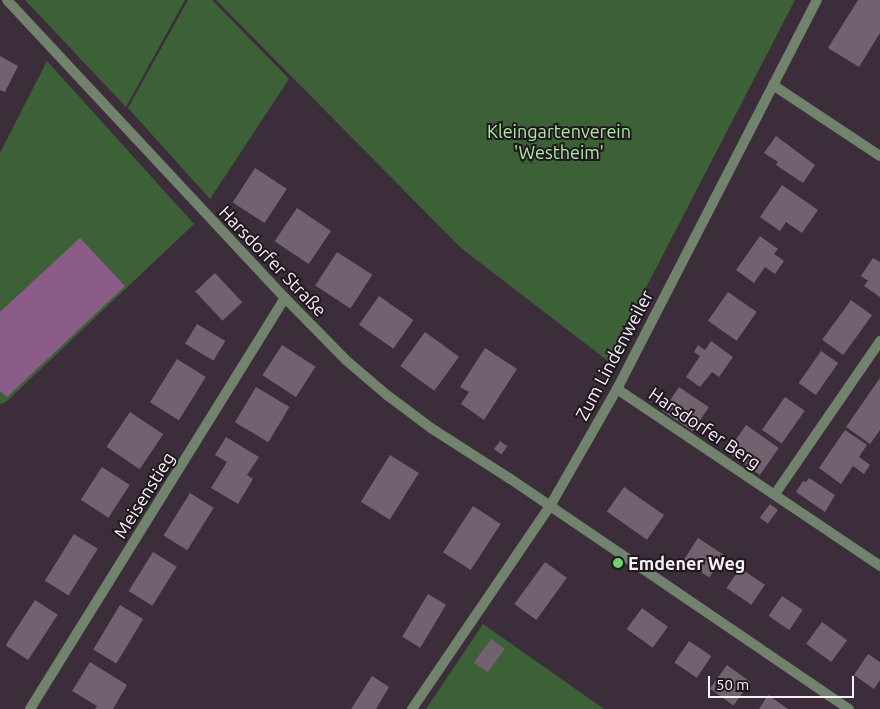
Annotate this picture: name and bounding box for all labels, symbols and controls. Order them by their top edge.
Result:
park label: Kleingartenverein 'Westheim' [487,121,631,163]
street label: Harsdorfer Straße [215,201,331,321]
street label: Zum Lindenweiler [571,286,657,424]
street label: Harsdorfer Berg [645,383,765,473]
street label: Meisenstieg [109,448,179,542]
place label: Emdener Weg [628,552,745,574]
marker: Emdener Weg [612,557,624,569]
scale bar [710,666,856,698]
text: 50 m [716,676,749,693]

